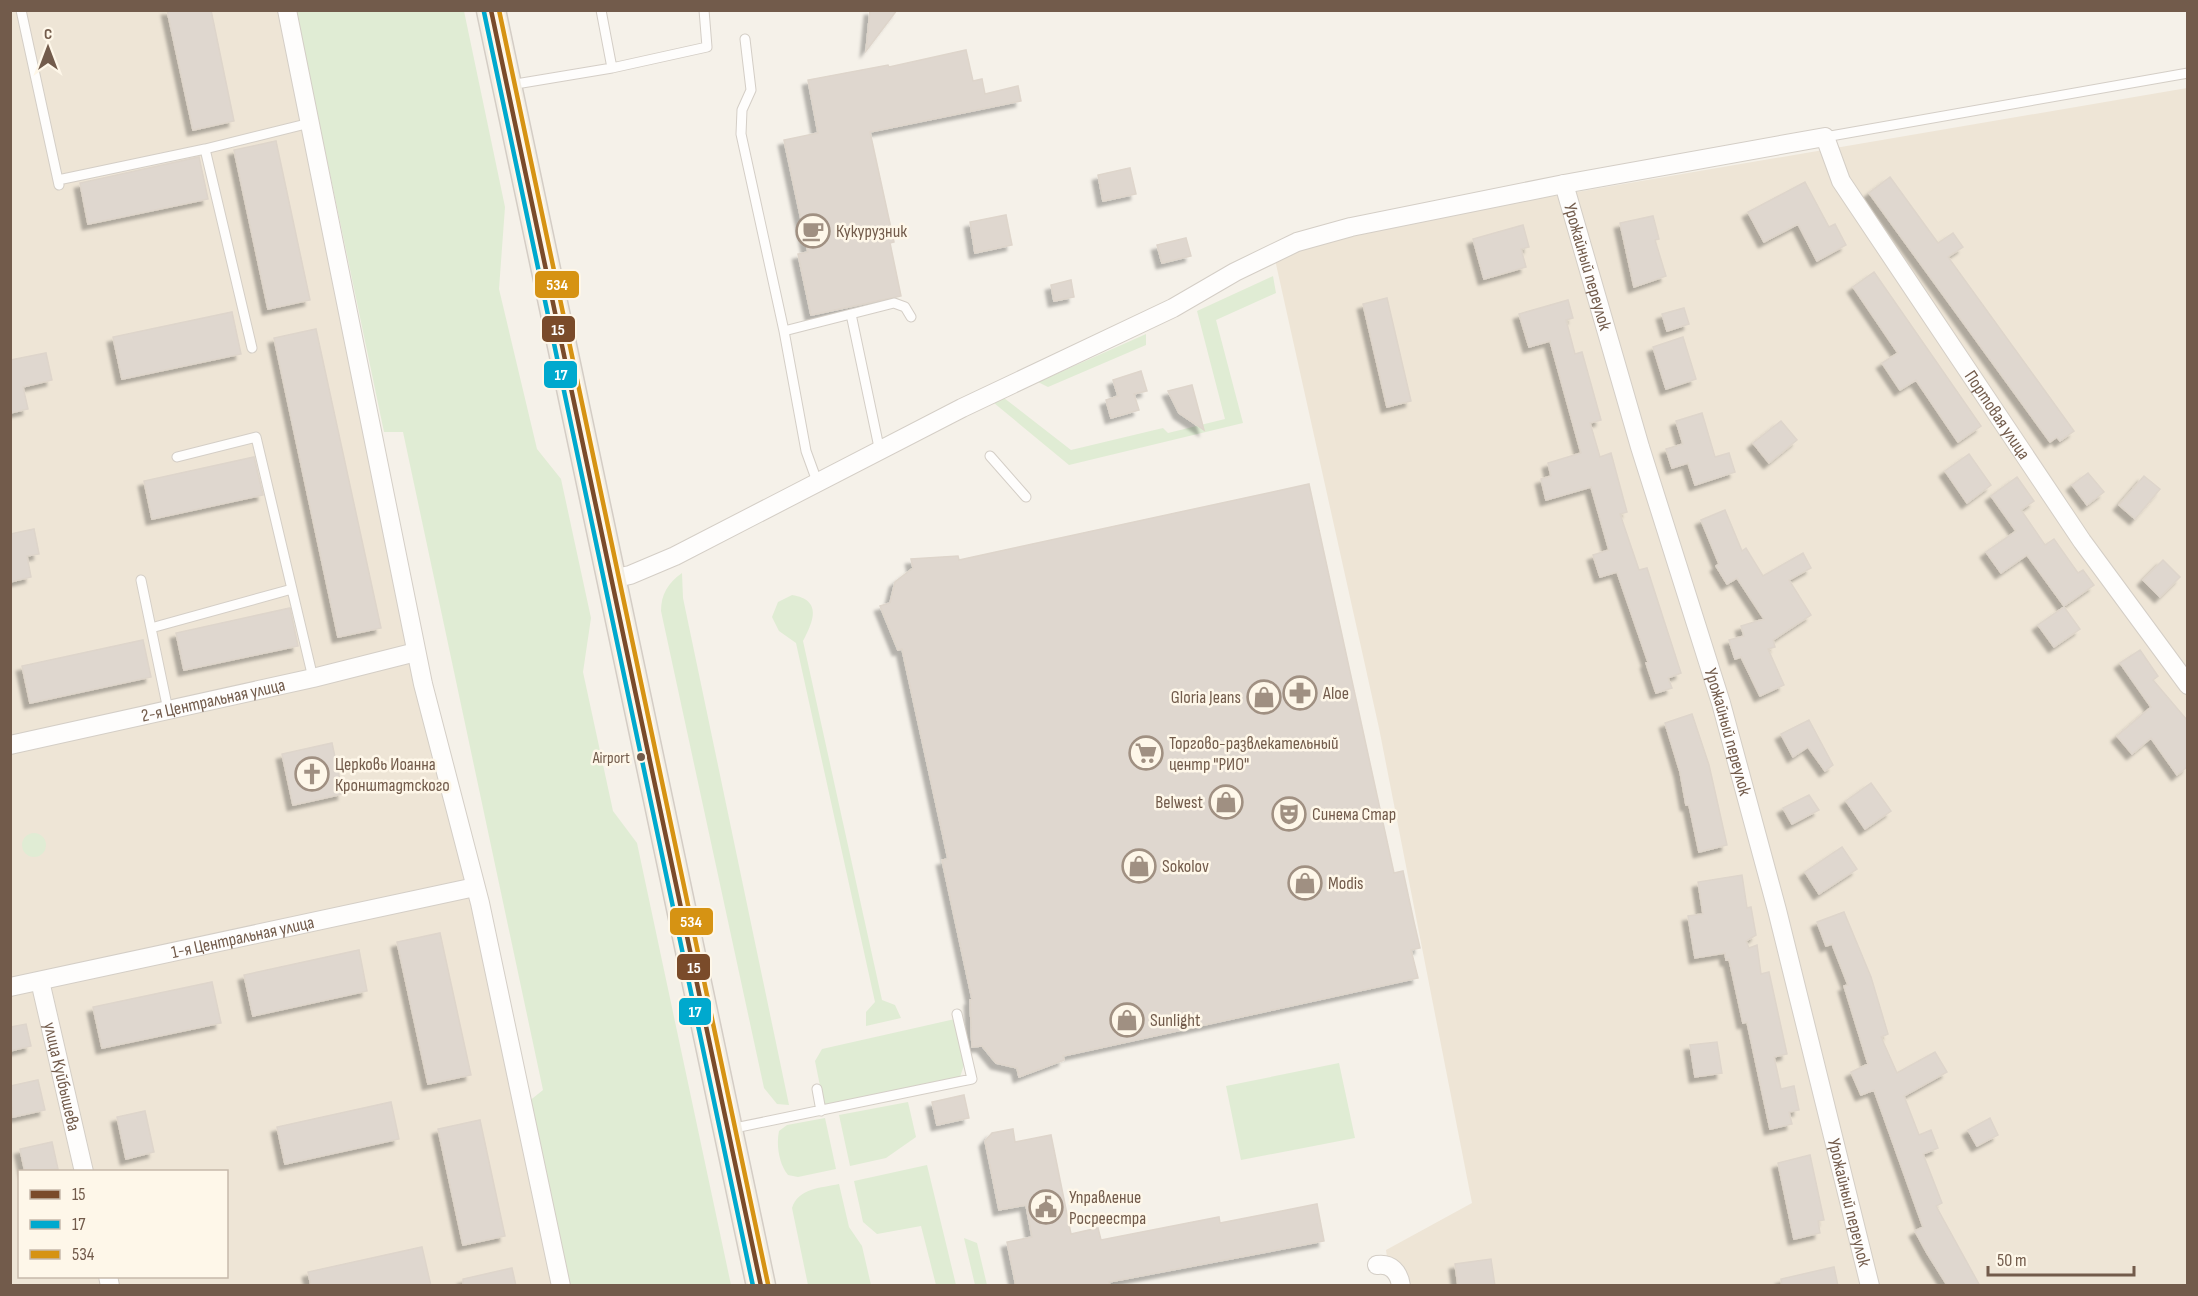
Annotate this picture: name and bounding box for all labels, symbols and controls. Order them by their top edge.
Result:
north arrow [18,18,78,78]
text: С [44,25,52,44]
street label: Урожайный переулок [1559,201,1616,333]
cafe icon: Кукурузник [795,213,831,249]
place label: Кукурузник [836,221,907,242]
line badge: 534 [534,270,580,299]
text: 534 [546,276,568,295]
line badge: 15 [541,315,576,343]
text: 15 [551,321,565,340]
line badge: 17 [543,360,578,389]
text: 17 [554,366,568,385]
street label: Портовая улица [1960,367,2034,464]
street label: Урожайный переулок [1700,666,1756,798]
street label: 2-я Центральная улица [139,674,287,727]
pharmacy icon: Aloe [1282,675,1318,711]
shop icon: Gloria Jeans [1246,679,1282,715]
place label: Aloe [1322,683,1349,704]
place label: Gloria Jeans [1171,687,1241,708]
place label: Торгово-развлекательный центр "РИО" [1169,733,1339,775]
supermarket icon: Торгово-развлекательный центр "РИО" [1128,735,1164,771]
place label: Airport [592,749,630,768]
marker: Airport [635,751,647,763]
place label: Церковь Иоанна Кронштадтского [335,754,450,796]
church icon: Церковь Иоанна Кронштадтского [294,756,330,792]
shop icon: Belwest [1208,784,1244,820]
place label: Belwest [1155,792,1204,813]
theatre icon: Синема Стар [1271,796,1307,832]
place label: Синема Стар [1312,804,1396,825]
shop icon: Sokolov [1121,848,1157,884]
place label: Sokolov [1162,856,1209,877]
shop icon: Modis [1287,865,1323,901]
place label: Modis [1328,873,1363,894]
line badge: 534 [669,907,714,936]
street label: 1-я Центральная улица [169,912,316,963]
text: 534 [680,913,702,932]
line badge: 15 [676,953,711,981]
text: 15 [687,959,701,978]
line badge: 17 [678,997,712,1026]
shop icon: Sunlight [1109,1002,1145,1038]
text: 17 [688,1003,702,1022]
place label: Sunlight [1150,1010,1201,1031]
street label: улица Куйбышева [39,1020,84,1133]
street label: Урожайный переулок [1823,1136,1875,1269]
legend [18,1170,228,1278]
text: 15 [72,1184,86,1205]
place label: Управление Росреестра [1069,1187,1146,1229]
public building icon: Управление Росреестра [1028,1189,1064,1225]
text: 17 [72,1214,86,1235]
scale bar [1988,1239,2134,1277]
text: 534 [72,1244,95,1265]
text: 50 m [1997,1250,2027,1271]

